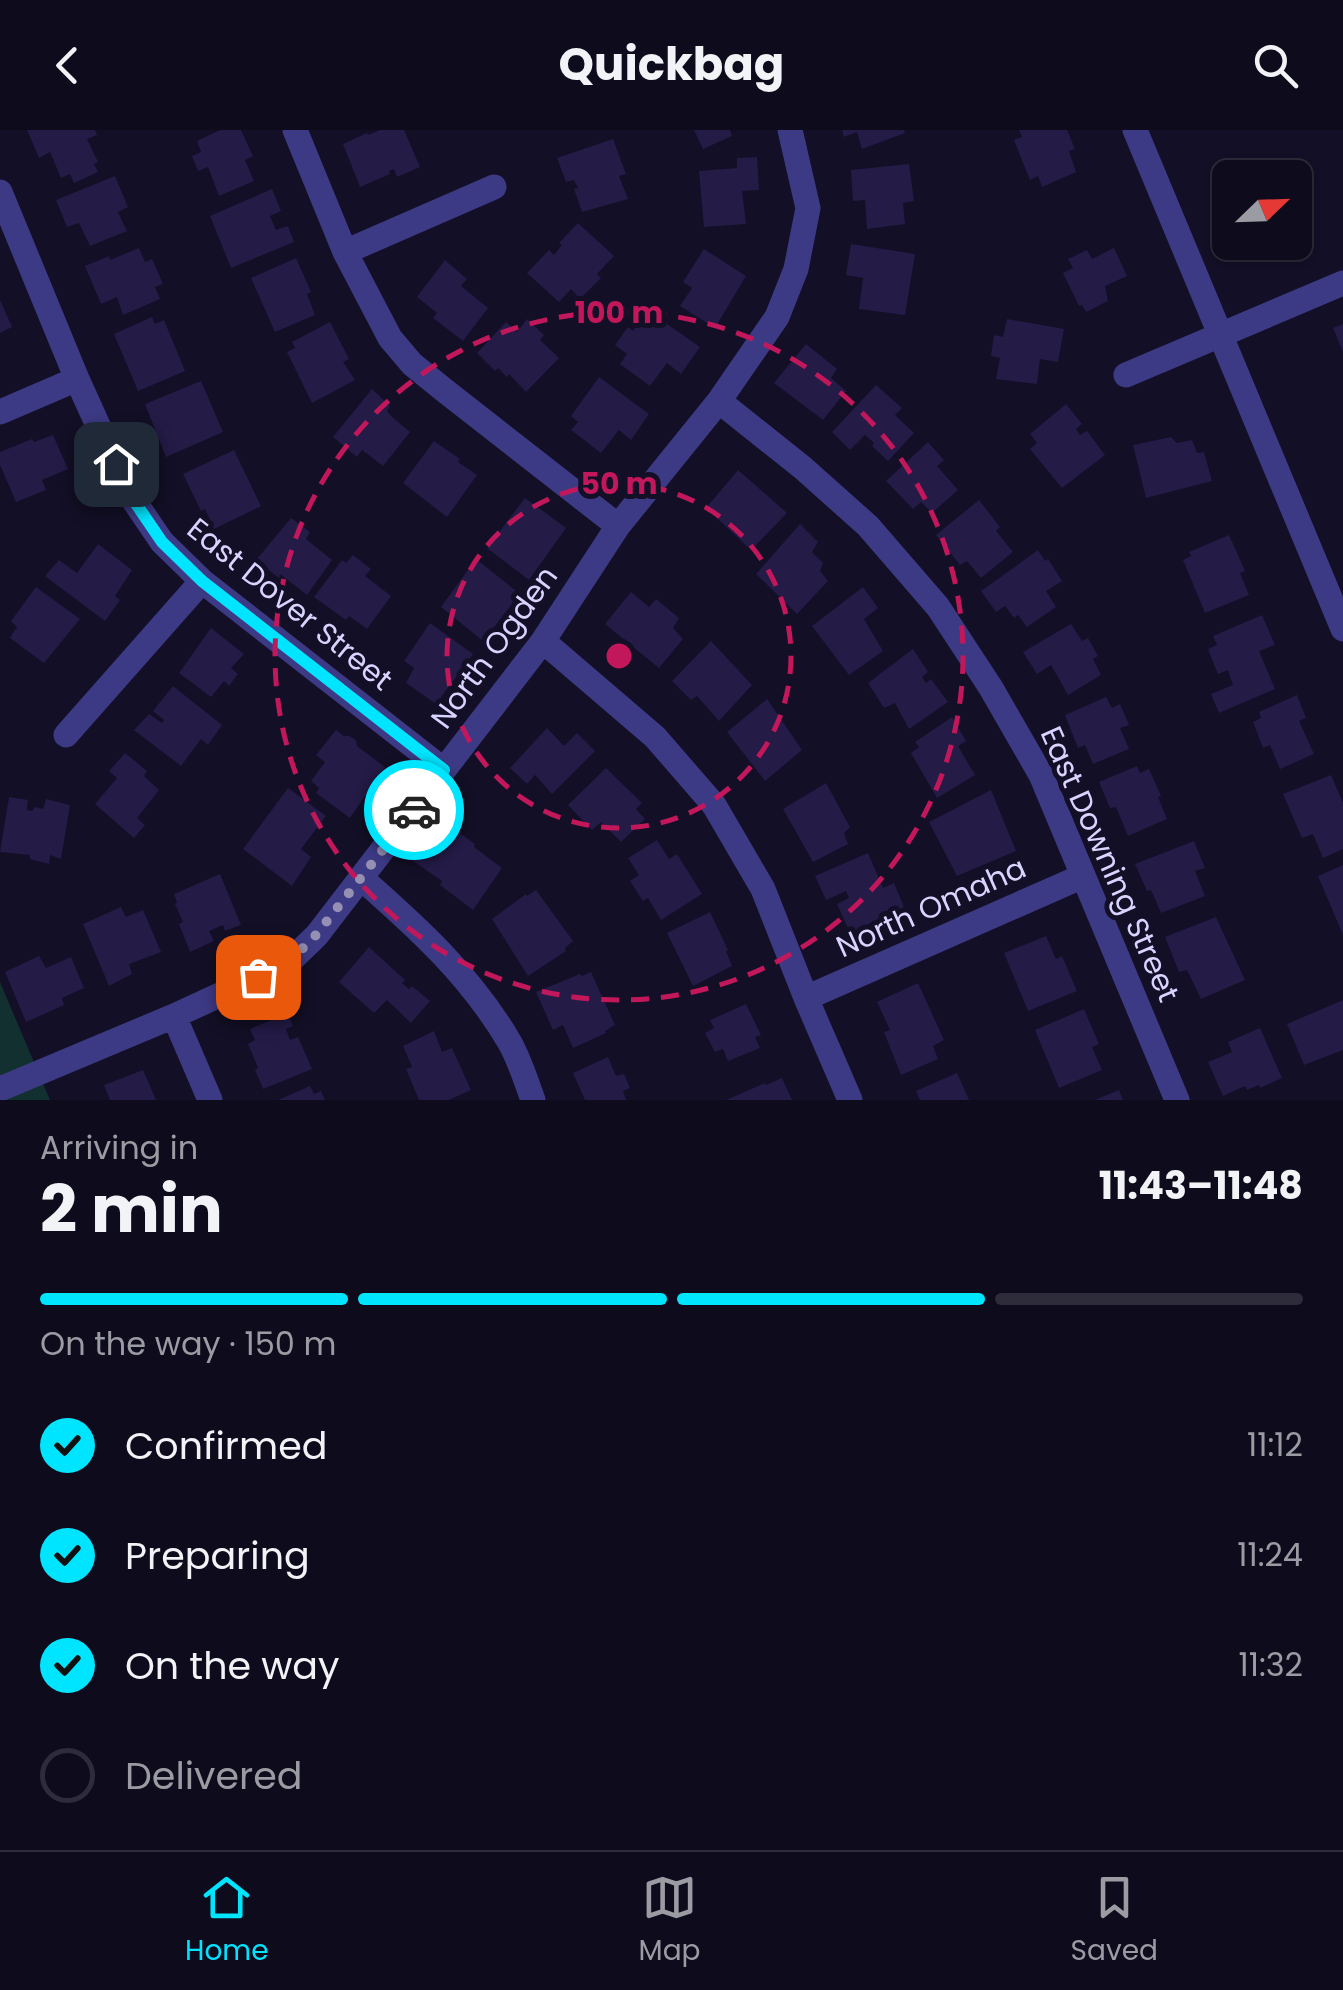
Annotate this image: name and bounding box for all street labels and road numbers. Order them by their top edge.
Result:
street label: East Dover Street [178,508,402,700]
street label: North Ogden [420,557,568,737]
street label: East Downing Street [1030,720,1190,1008]
street label: North Omaha [829,846,1033,968]

